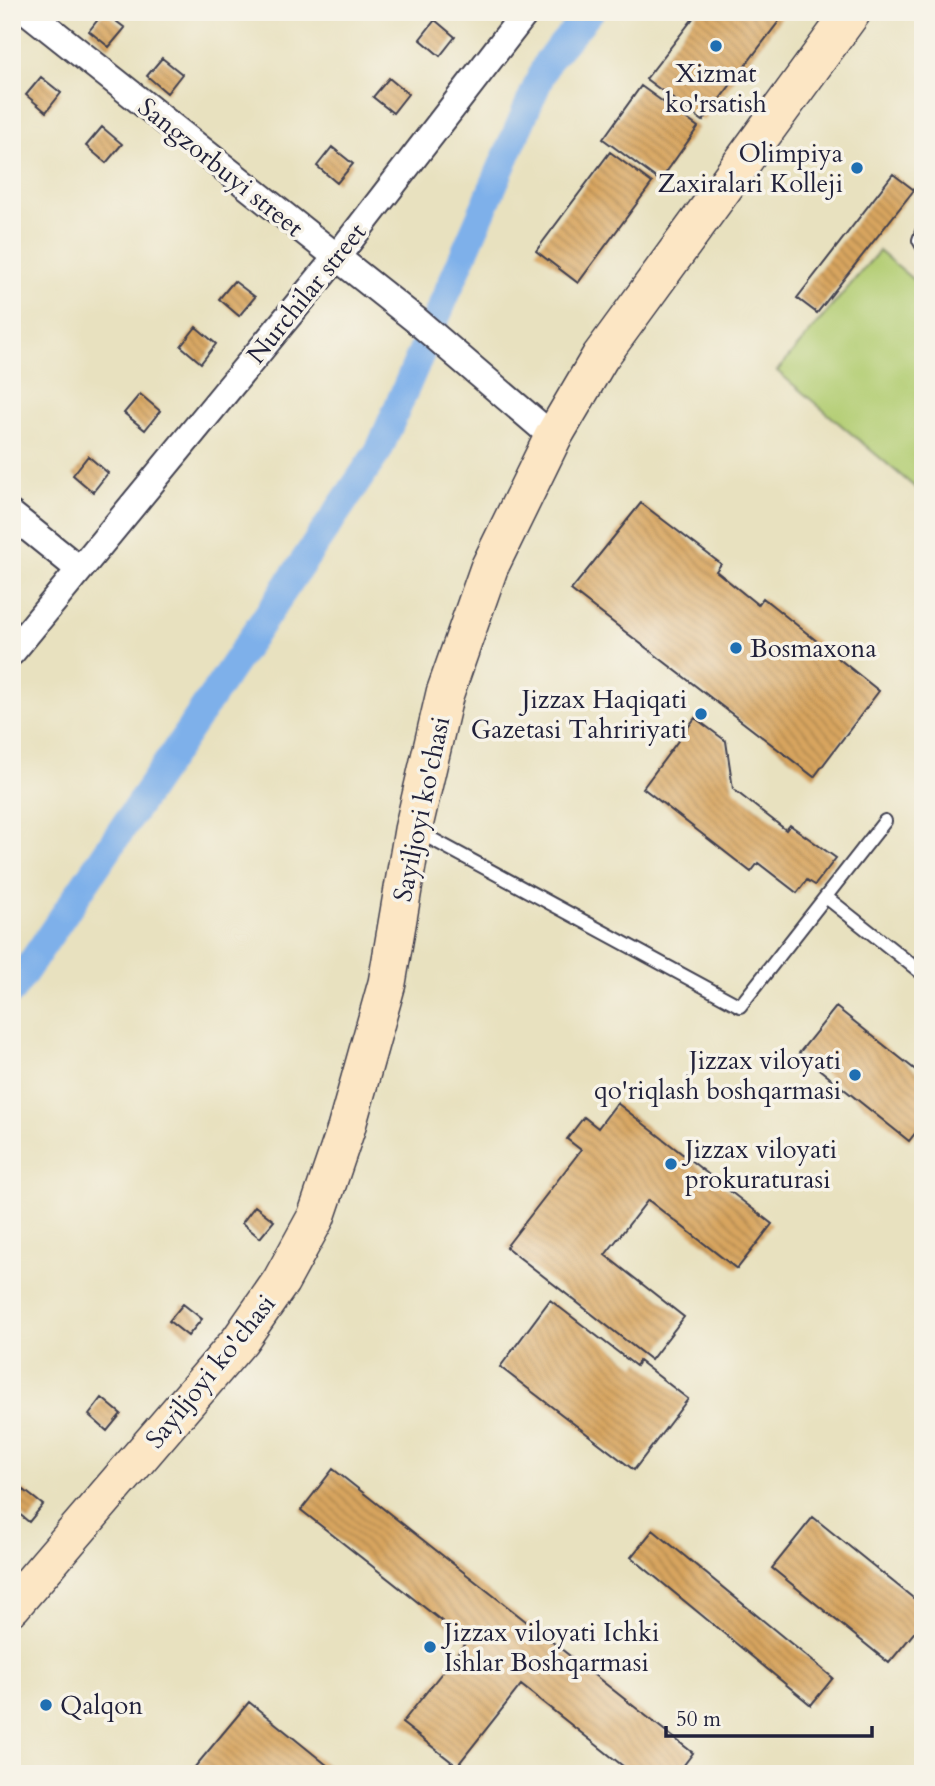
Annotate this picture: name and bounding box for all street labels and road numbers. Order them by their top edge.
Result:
street label: Sangzorbuyi street [131,90,311,245]
street label: Nurchilar street [239,215,374,371]
street label: Sayiljoyi ko'chasi [385,713,458,905]
street label: Sayiljoyi ko'chasi [137,1287,283,1456]

